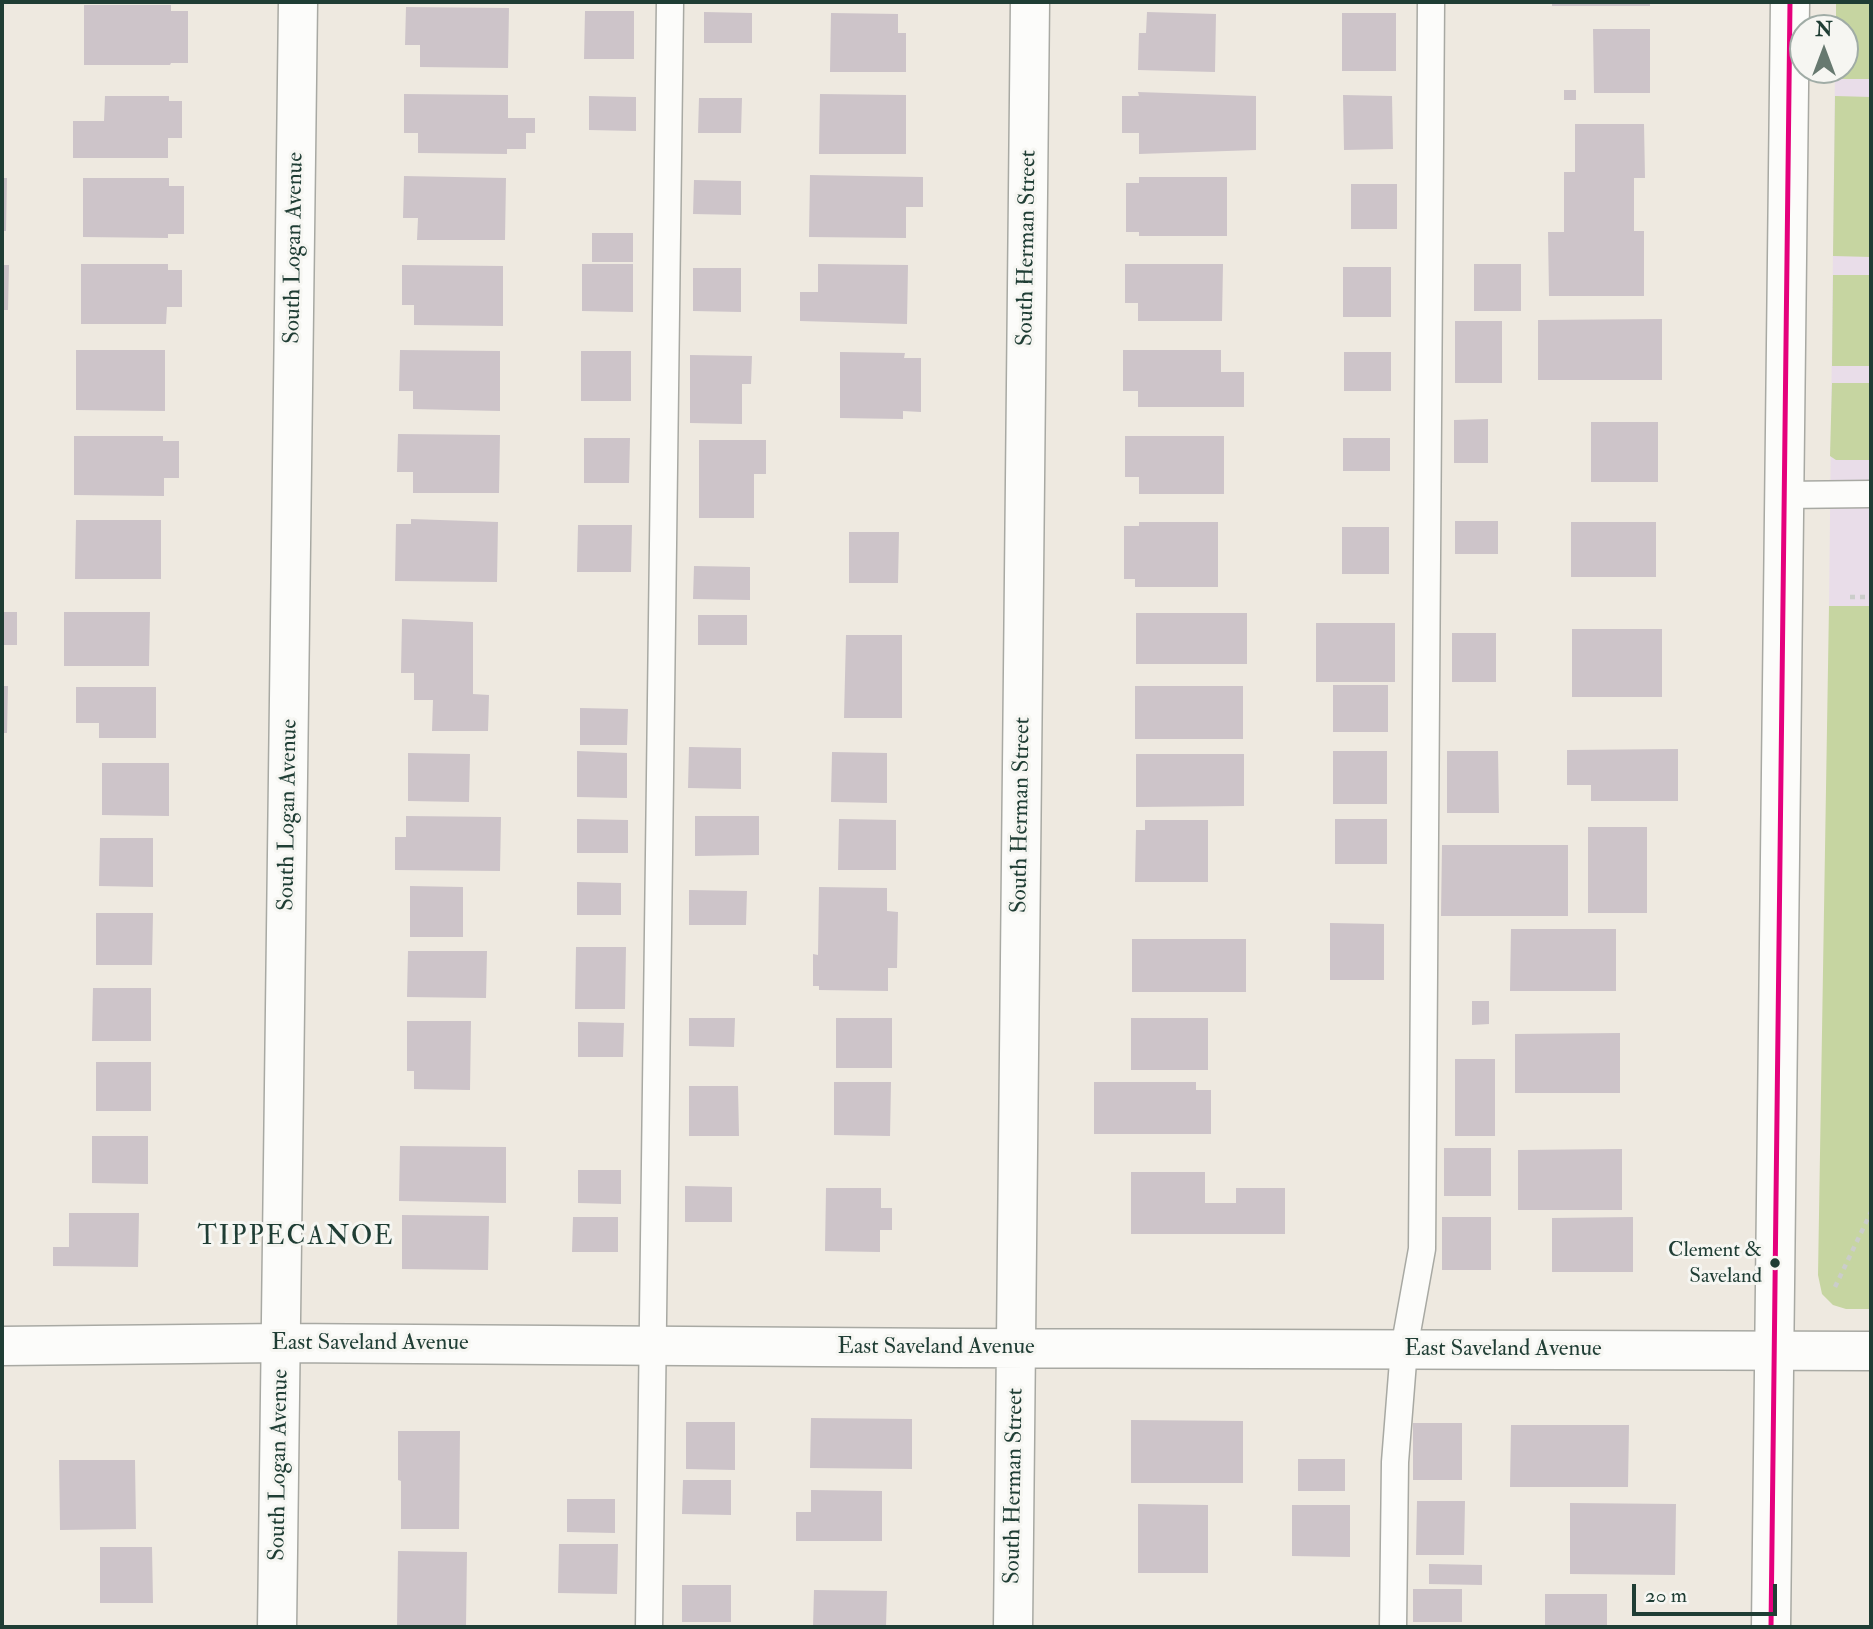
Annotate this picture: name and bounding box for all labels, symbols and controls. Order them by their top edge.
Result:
north arrow [1789,14,1859,84]
text: N [1815,18,1833,42]
street label: South Herman Street [1012,150,1044,346]
street label: South Logan Avenue [280,152,310,344]
street label: South Herman Street [1006,717,1038,913]
street label: South Logan Avenue [274,719,304,911]
district label: TIPPECANOE [199,1222,393,1254]
place label: Clement & Saveland [1668,1238,1762,1288]
marker: Clement & Saveland [1768,1256,1782,1270]
street label: East Saveland Avenue [271,1330,469,1358]
street label: East Saveland Avenue [837,1334,1035,1362]
street label: East Saveland Avenue [1404,1336,1602,1364]
street label: South Logan Avenue [265,1369,295,1561]
street label: South Herman Street [999,1388,1031,1584]
scale bar [1635,1570,1780,1614]
text: 20 m [1645,1582,1687,1609]

